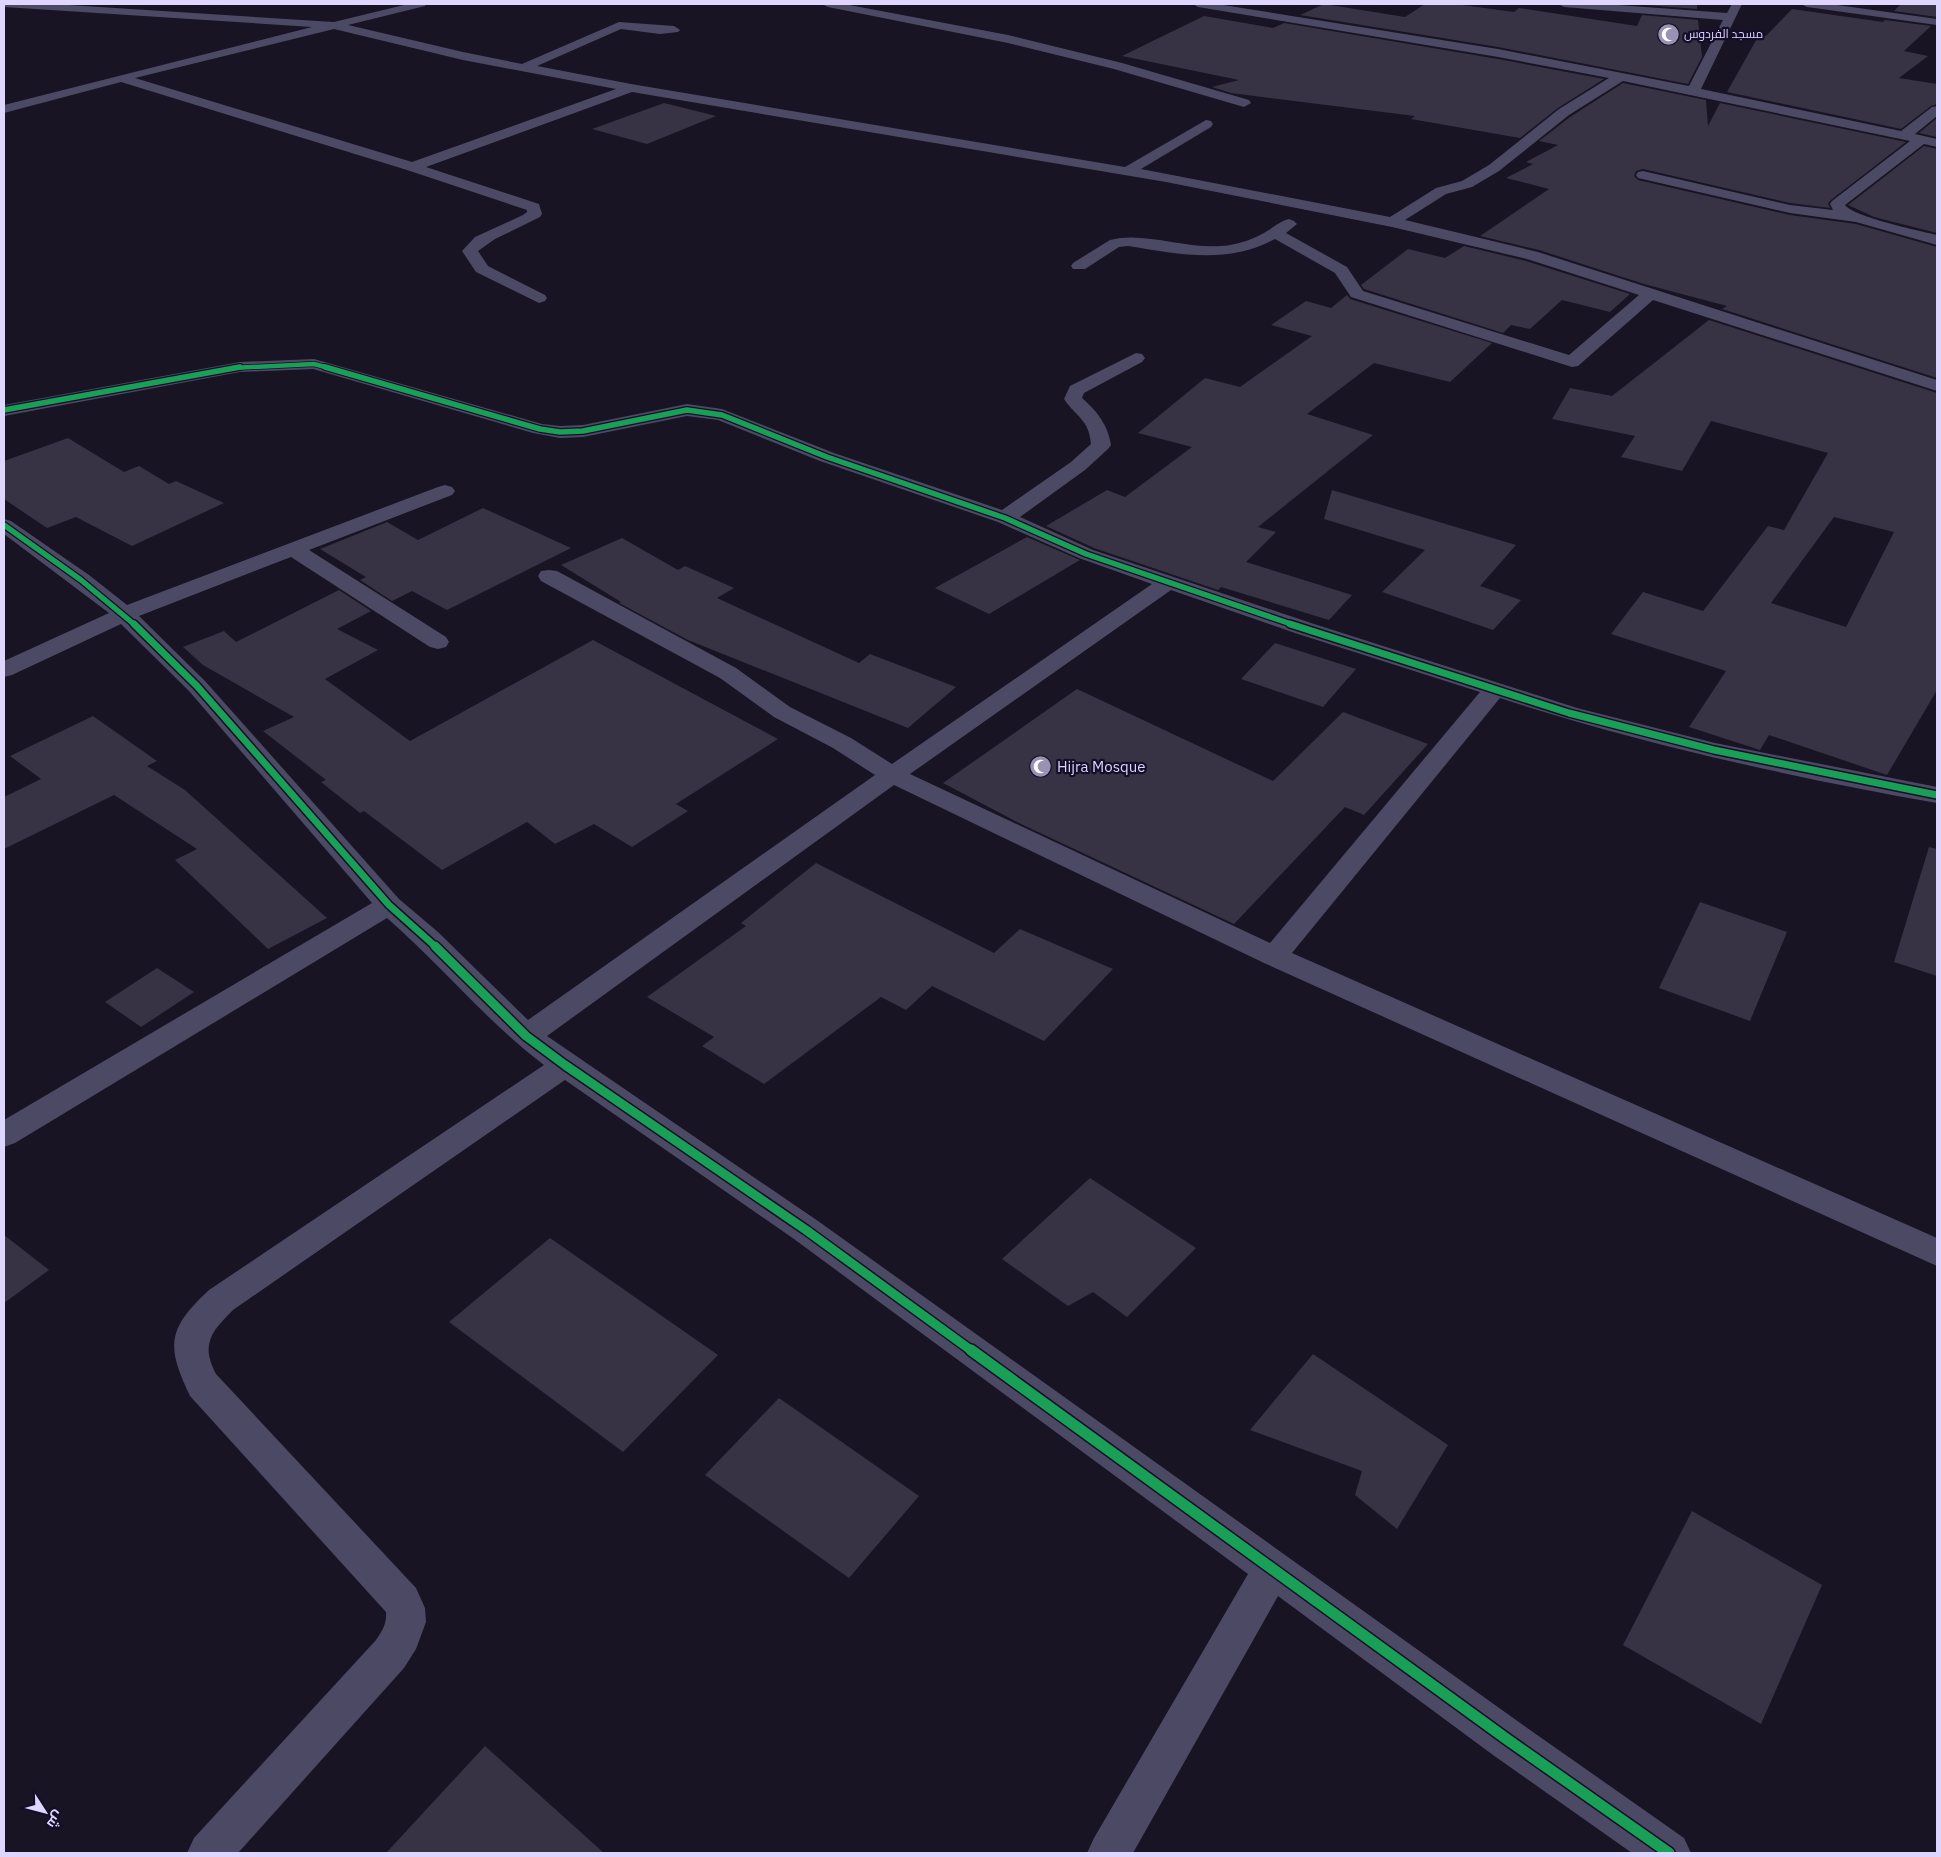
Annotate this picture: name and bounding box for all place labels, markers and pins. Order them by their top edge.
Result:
mosque icon: مسجد الفردوس [1656,22,1680,46]
place label: مسجد الفردوس [1684,26,1763,41]
mosque icon: Hijra Mosque [1029,755,1053,779]
place label: Hijra Mosque [1057,757,1145,776]

